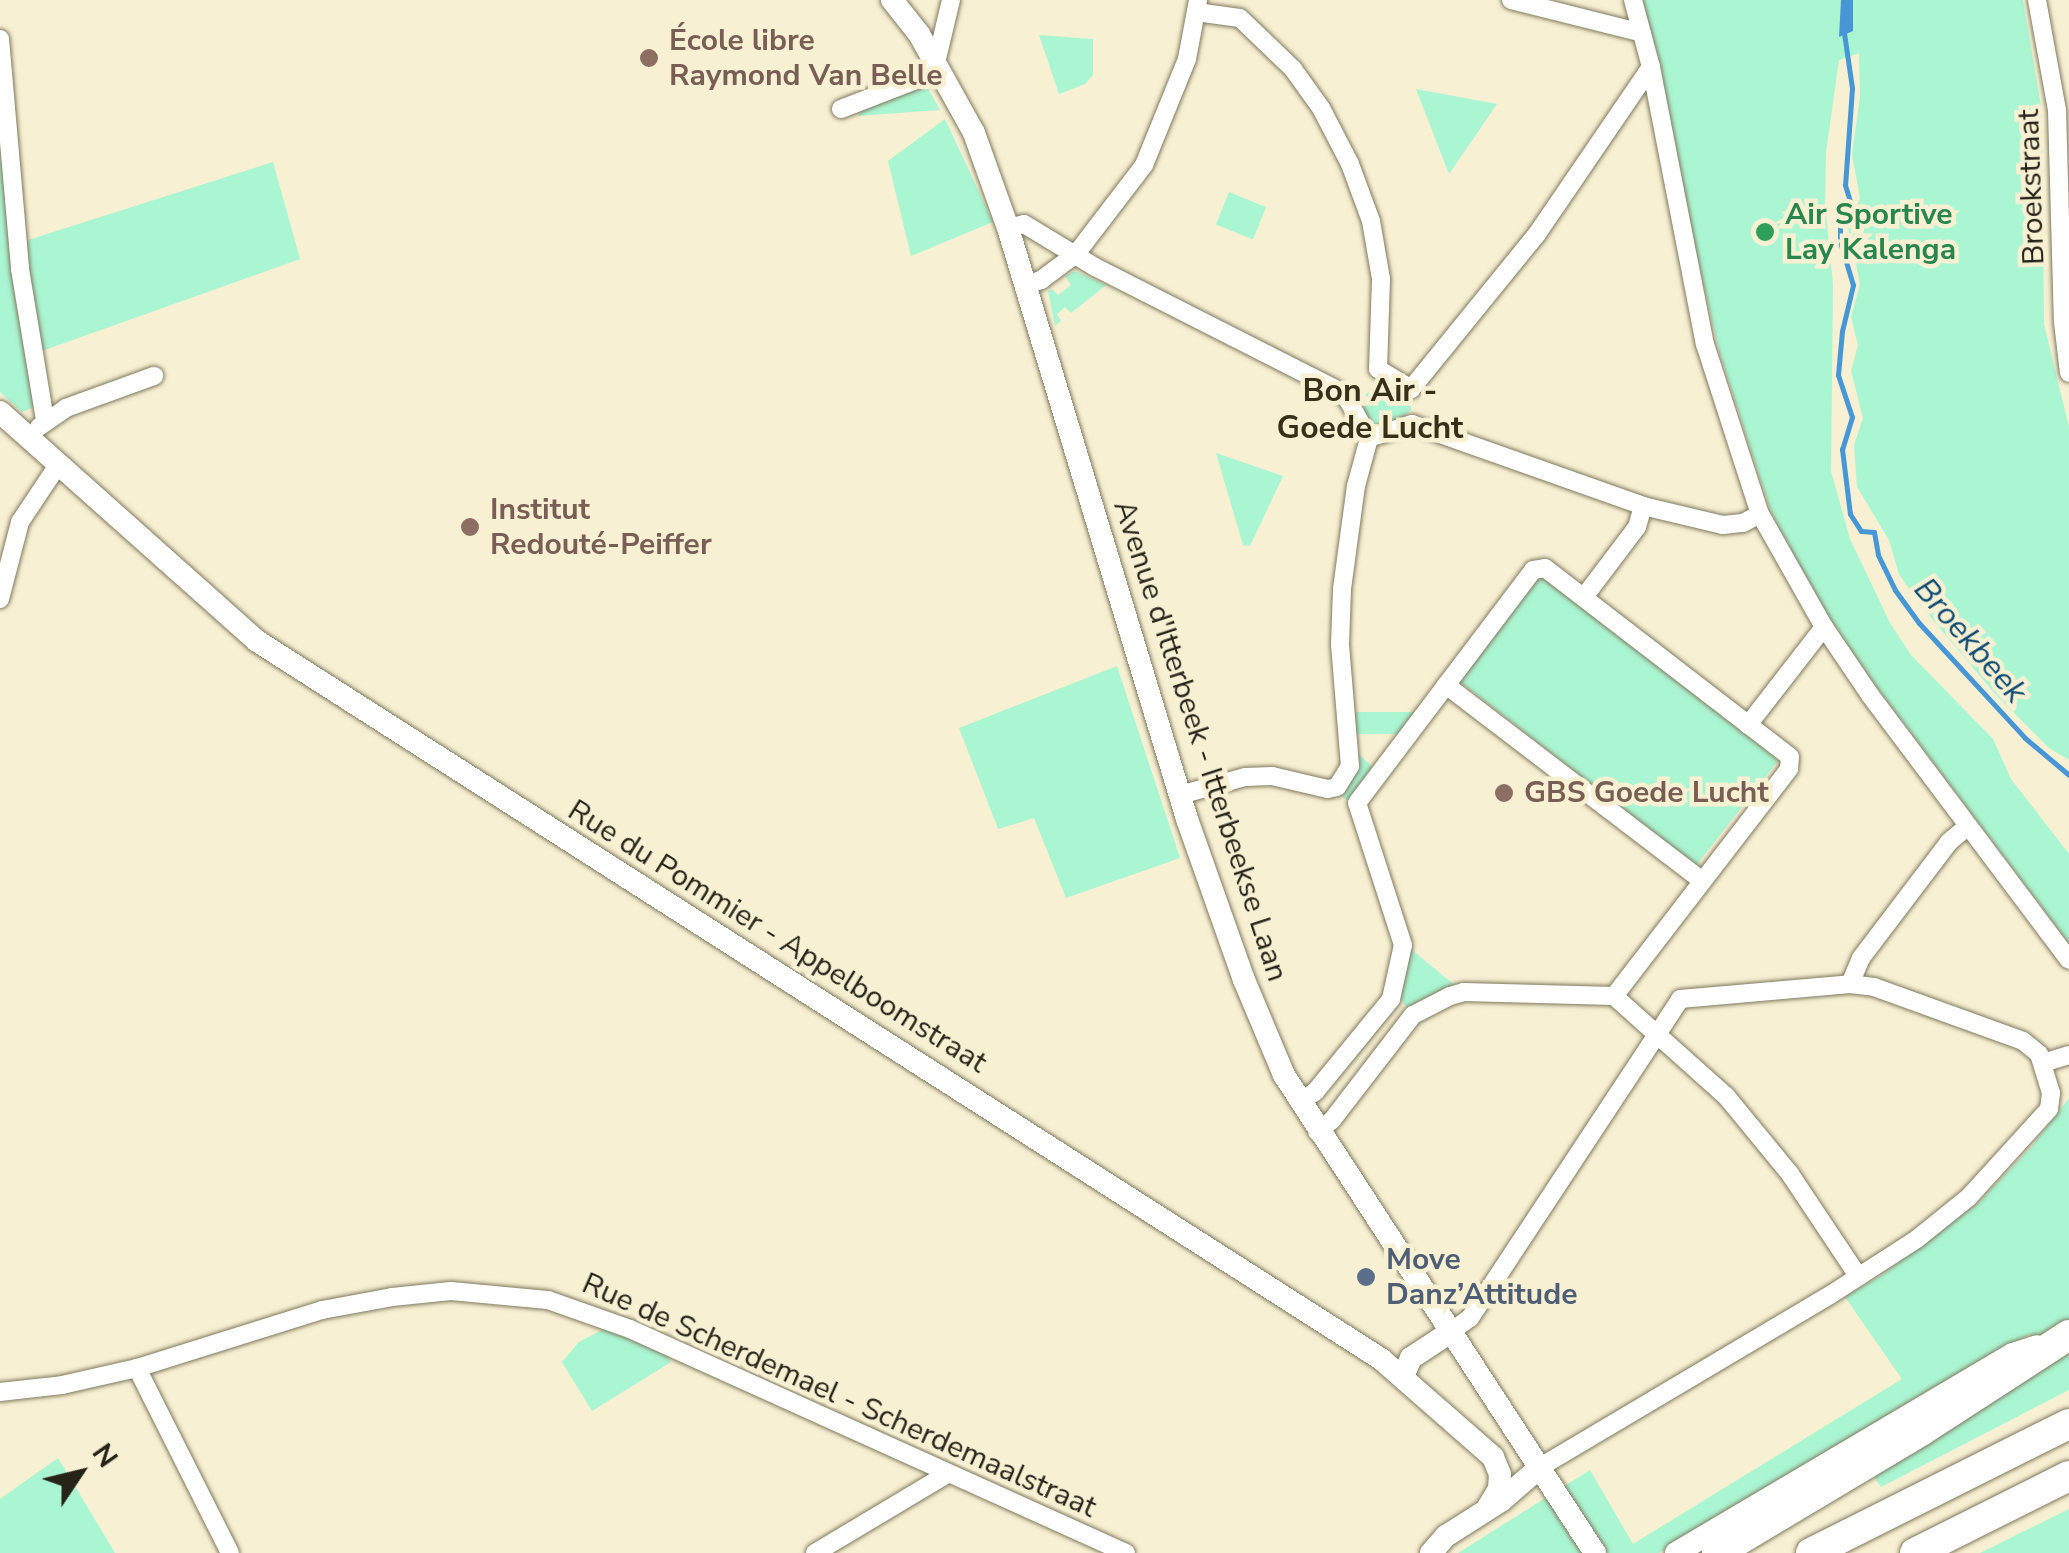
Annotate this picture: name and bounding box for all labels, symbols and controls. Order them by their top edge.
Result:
place label: École libre Raymond Van Belle [669,23,943,94]
marker: École libre Raymond Van Belle [638,47,660,69]
street label: Broekstraat [2011,108,2053,266]
place label: Air Sportive Lay Kalenga [1785,197,1956,268]
marker: Air Sportive Lay Kalenga [1754,221,1776,243]
district label: Bon Air - Goede Lucht [1277,373,1463,448]
place label: Institut Redouté-Peiffer [490,492,712,562]
street label: Avenue d'Itterbeek - Itterbeekse Laan [1105,496,1295,986]
marker: Institut Redouté-Peiffer [459,516,481,538]
water label: Broekbeek [1906,571,2034,711]
place label: GBS Goede Lucht [1524,775,1769,811]
marker: GBS Goede Lucht [1493,782,1515,804]
street label: Rue du Pommier - Appelboomstraat [561,793,993,1081]
place label: Move Danz’Attitude [1386,1242,1577,1312]
street label: Rue de Scherdemael - Scherdemaalstraat [576,1266,1102,1526]
marker: Move Danz’Attitude [1355,1266,1377,1288]
north arrow [30,1423,130,1523]
text: N [83,1436,126,1475]

